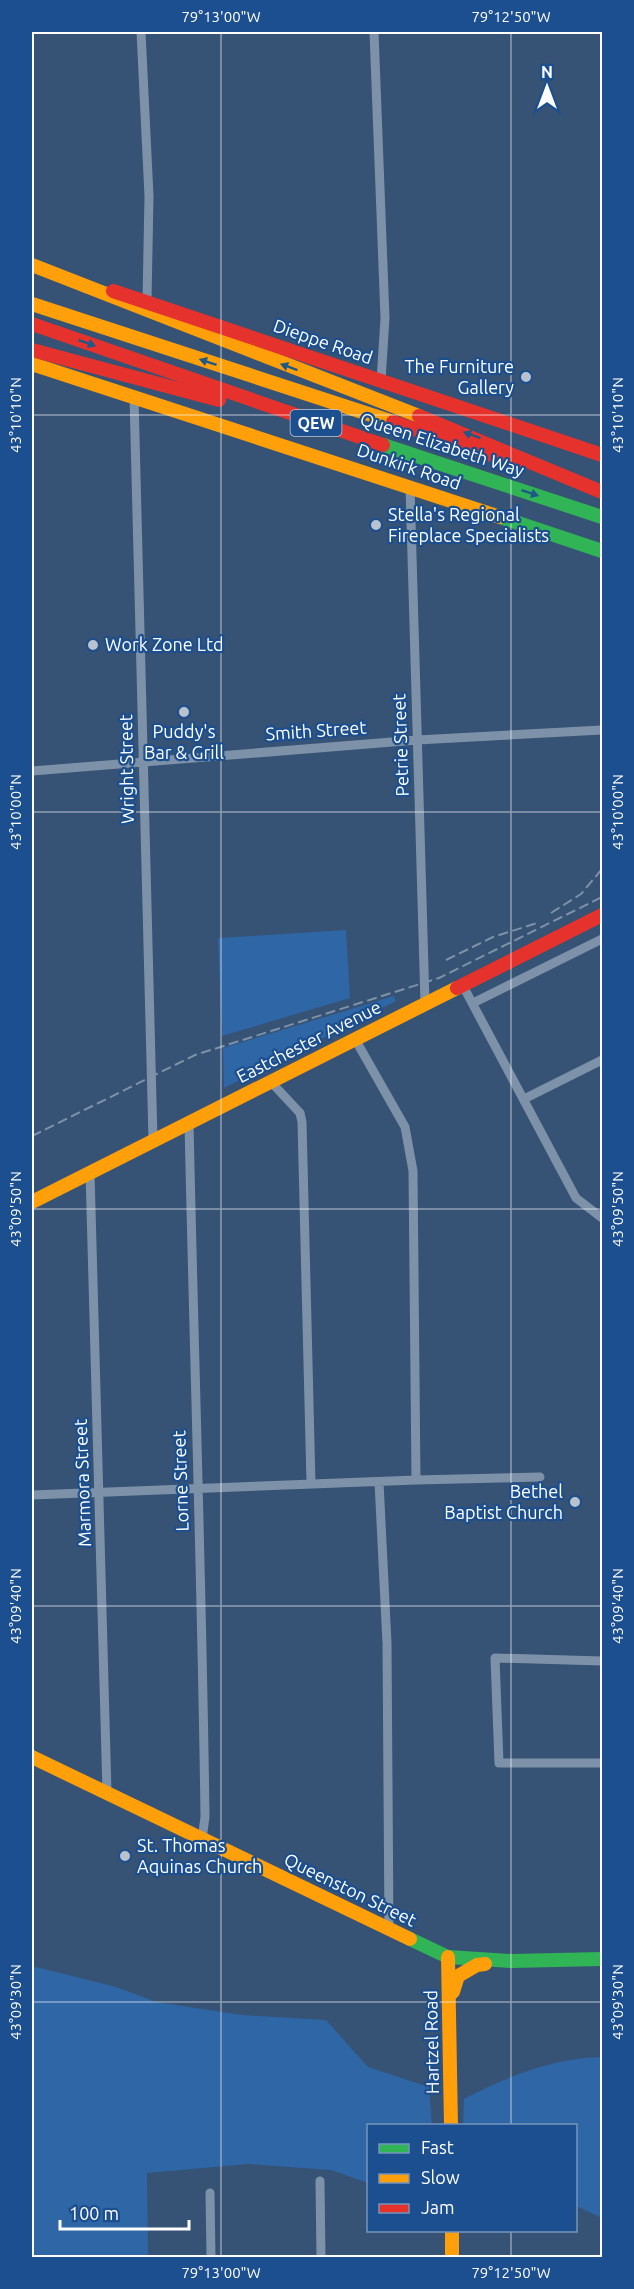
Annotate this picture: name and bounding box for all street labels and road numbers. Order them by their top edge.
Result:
street label: Dieppe Road [271,315,376,367]
street label: Queen Elizabeth Way [357,408,527,481]
road number: QEW [290,410,342,436]
street label: Dunkirk Road [355,439,464,493]
street label: Petrie Street [388,693,412,797]
street label: Wright Street [115,714,137,824]
street label: Smith Street [265,717,367,744]
street label: Eastchester Avenue [233,996,384,1086]
street label: Marmora Street [70,1419,94,1547]
street label: Lorne Street [168,1430,192,1532]
street label: Queenston Street [281,1848,420,1931]
street label: Hartzel Road [420,1990,442,2094]

